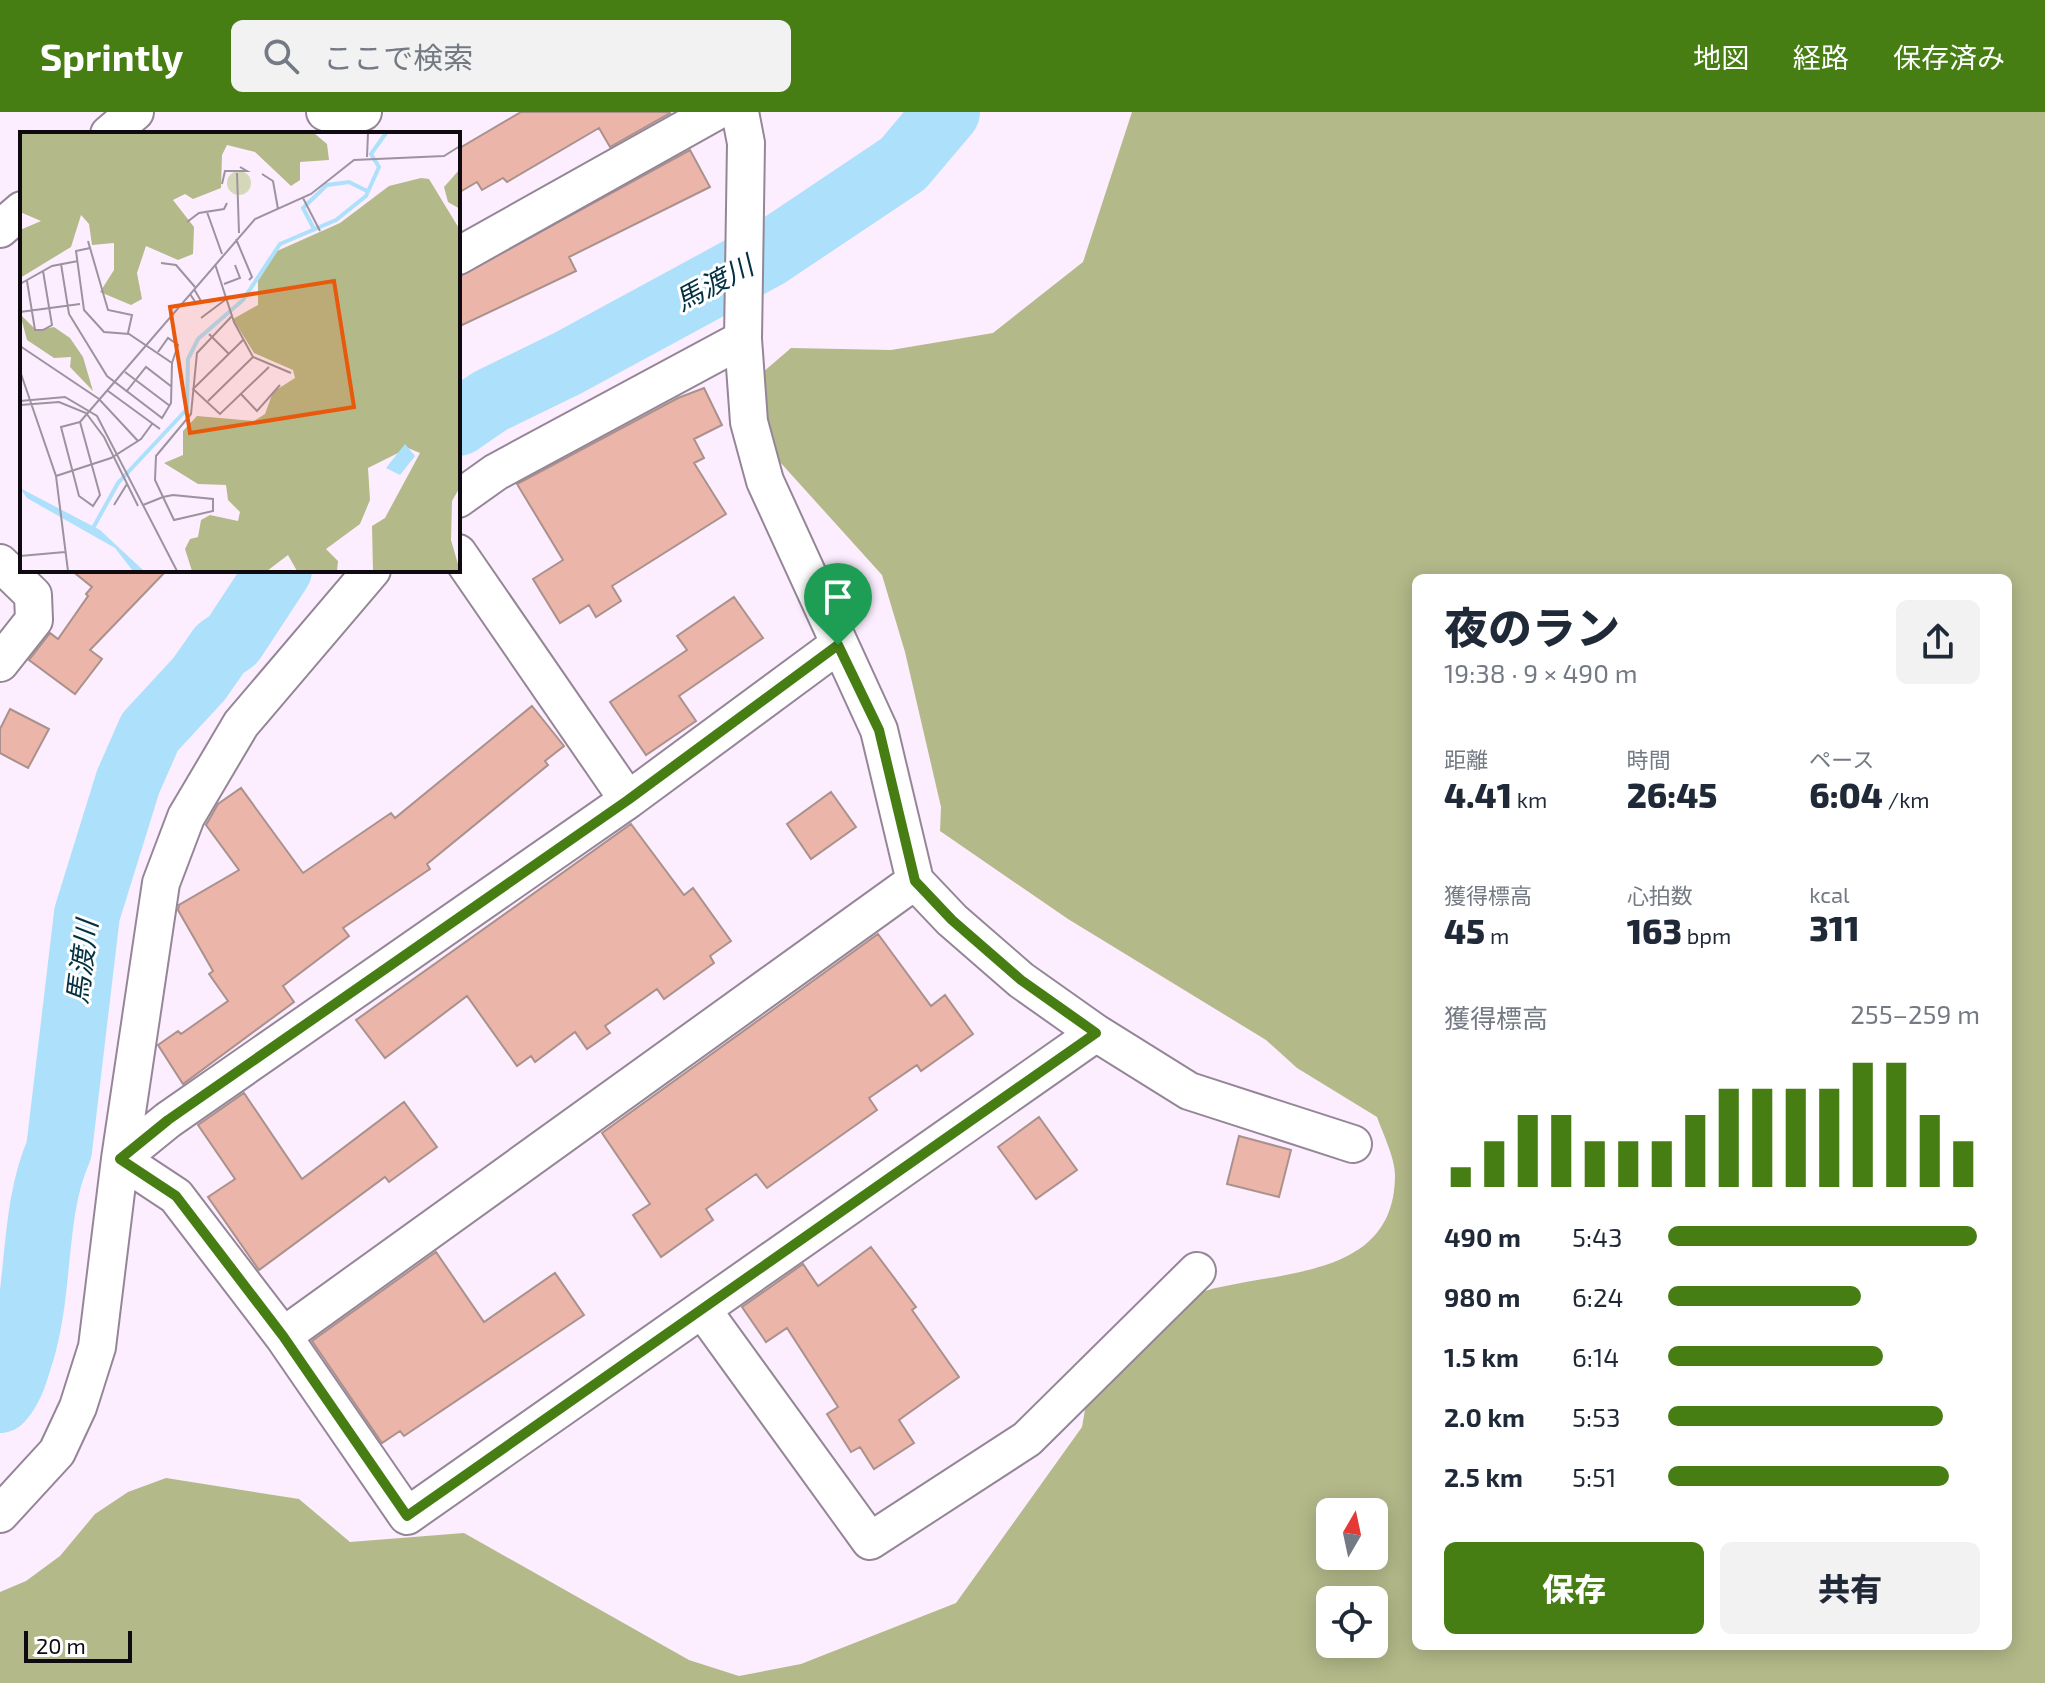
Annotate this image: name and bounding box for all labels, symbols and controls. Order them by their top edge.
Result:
search box [231,20,791,92]
text: Sprintly [40,33,183,79]
icon: search [259,34,303,78]
text: ここで検索 [323,39,473,75]
text: 地図 [1693,40,1749,74]
text: 経路 [1793,40,1849,74]
text: 保存済み [1893,40,2005,74]
inset map [20,132,460,572]
water label: 馬渡川 [668,246,761,317]
pin [804,563,872,645]
icon: arrive [816,575,860,619]
text: 夜のラン [1444,600,1620,653]
button: share [1896,600,1980,684]
text: 19:38 · 9 × 490 m [1444,657,1638,688]
text: 距離 [1444,746,1488,772]
text: 時間 [1627,746,1671,772]
text: ペース [1809,746,1874,772]
text: 4.41 [1444,774,1512,815]
text: 26:45 [1627,774,1717,815]
text: 6:04 [1809,774,1883,815]
text: km [1512,786,1547,812]
text: /km [1883,786,1930,812]
text: kcal [1809,881,1850,907]
text: 獲得標高 [1444,882,1532,908]
text: 心拍数 [1627,882,1693,908]
text: 311 [1809,907,1859,948]
text: 45 [1444,910,1485,951]
text: 163 [1627,910,1682,951]
water label: 馬渡川 [59,915,103,1006]
text: m [1485,922,1509,948]
text: bpm [1682,922,1731,948]
text: 255–259 m [1850,998,1980,1029]
text: 獲得標高 [1444,1002,1548,1033]
text: 490 m [1444,1221,1521,1252]
text: 5:43 [1572,1221,1623,1252]
text: 980 m [1444,1281,1520,1312]
text: 6:24 [1572,1281,1624,1312]
text: 1.5 km [1444,1341,1519,1372]
text: 6:14 [1572,1341,1619,1372]
text: 2.0 km [1444,1401,1525,1432]
text: 5:53 [1572,1401,1620,1432]
text: 2.5 km [1444,1461,1523,1492]
text: 5:51 [1572,1461,1616,1492]
north arrow [1316,1498,1388,1570]
map controls [1316,1498,1388,1658]
button: 保存 [1444,1542,1704,1634]
button: 共有 [1720,1542,1980,1634]
button: locate [1316,1586,1388,1658]
scale bar [24,1627,132,1663]
text: 20 m [36,1632,86,1658]

